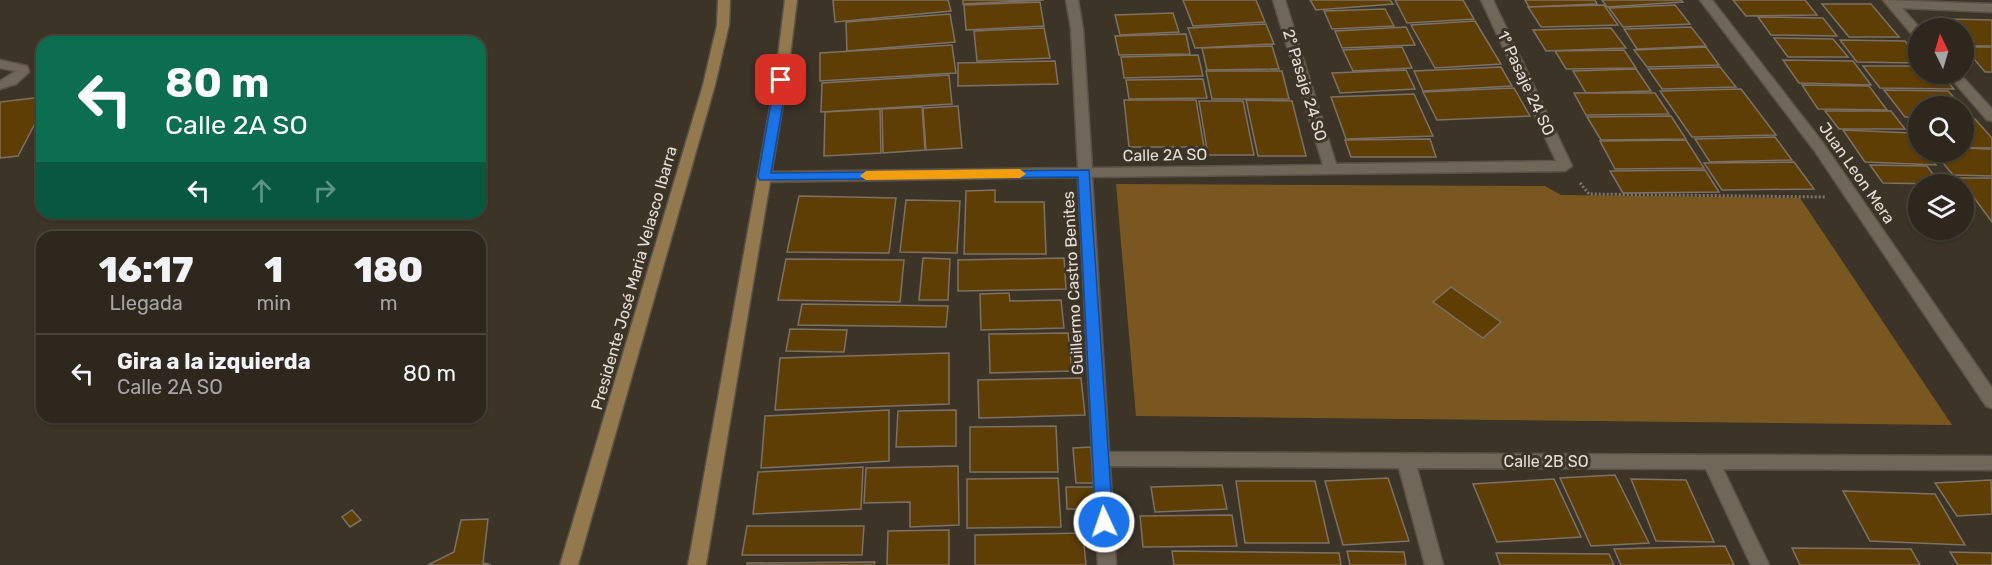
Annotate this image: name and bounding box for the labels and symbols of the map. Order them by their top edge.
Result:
north arrow [1908,18,1974,84]
street label: 2º Pasaje 24 SO [1279,27,1331,143]
street label: 1º Pasaje 24 SO [1493,28,1559,138]
pin [755,54,806,105]
street label: Juan Leon Mera [1815,119,1899,227]
street label: Presidente José Maria Velasco Ibarra [587,144,681,412]
street label: Calle 2A SO [1123,145,1207,165]
street label: Guillermo Castro Benites [1059,191,1087,375]
street label: Calle 2B SO [1504,452,1588,471]
position arrow [1072,490,1136,554]

